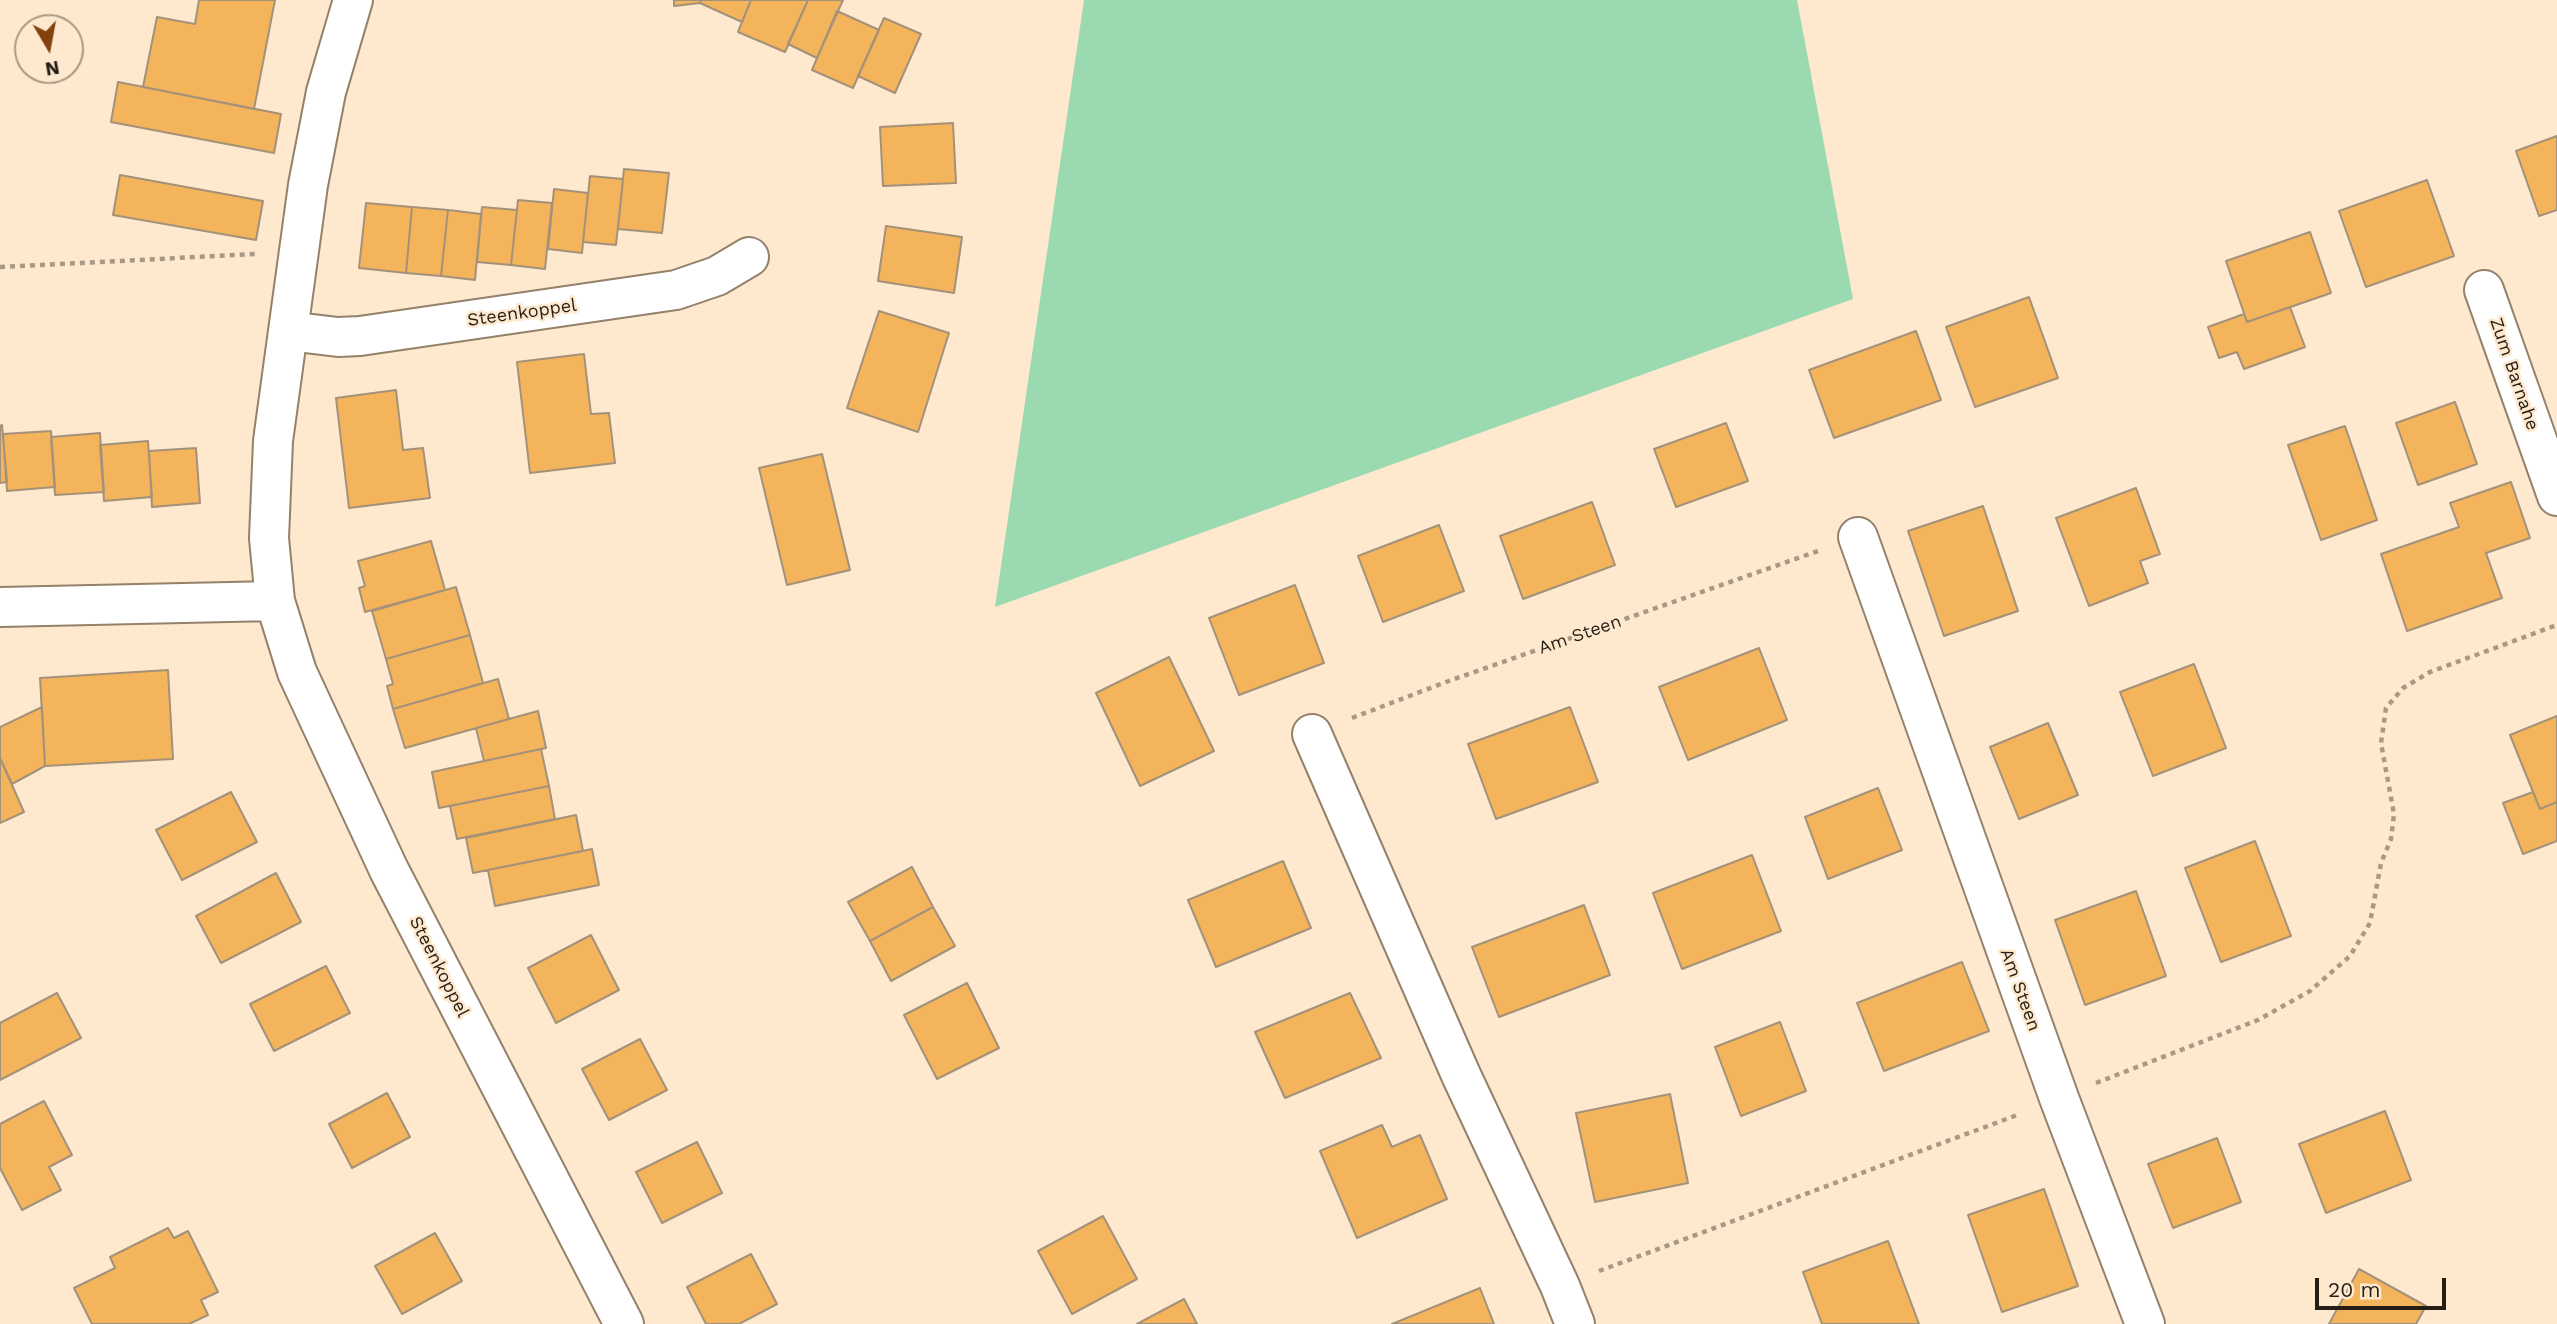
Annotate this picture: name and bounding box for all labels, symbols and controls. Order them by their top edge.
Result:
north arrow [14,14,84,84]
text: N [43,56,61,81]
street label: Steenkoppel [466,295,578,331]
street label: Zum Barnahe [2485,315,2543,433]
street label: Am Steen [1536,611,1624,659]
street label: Steenkoppel [404,913,474,1021]
street label: Am Steen [1995,946,2045,1034]
scale bar [2319,1264,2450,1308]
text: 20 m [2328,1277,2380,1302]

